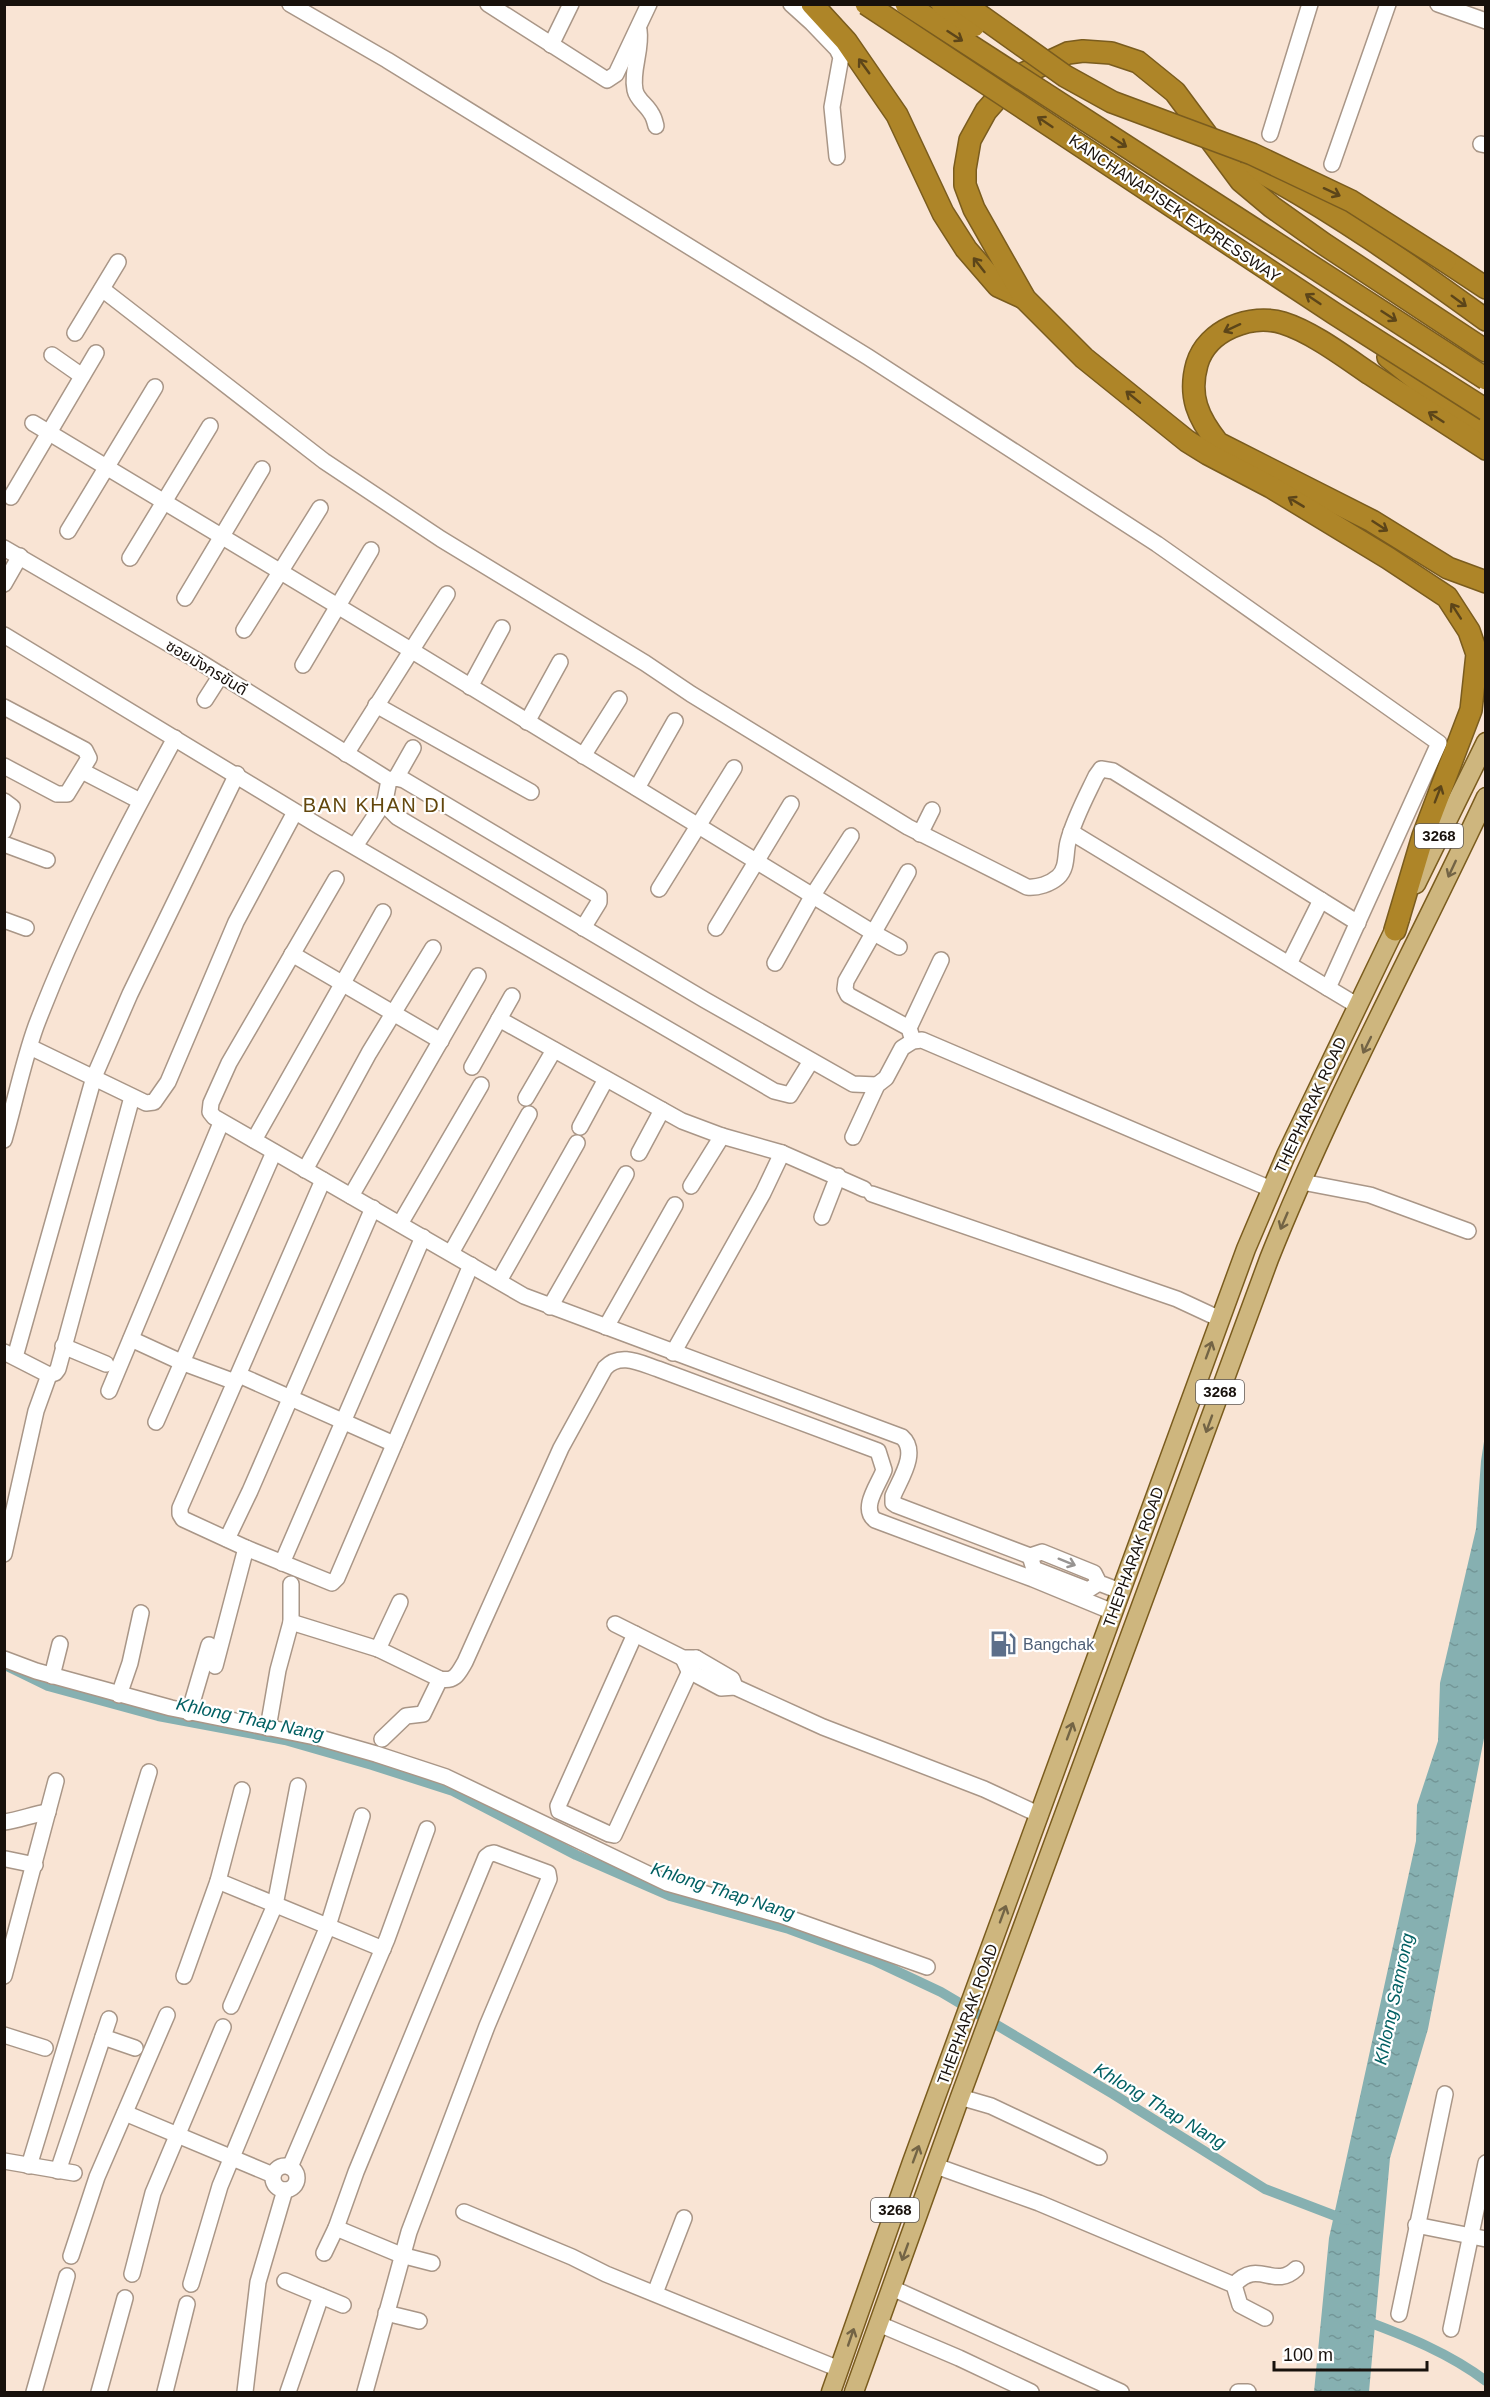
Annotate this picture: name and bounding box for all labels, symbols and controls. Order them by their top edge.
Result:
one-way arrow [947,30,964,43]
one-way arrow [858,59,870,75]
one-way arrow [1037,115,1054,128]
street label: KANCHANAPISEK EXPRESSWAY [1066,131,1284,286]
one-way arrow [1110,136,1127,148]
one-way arrow [1323,187,1341,198]
one-way arrow [972,257,985,273]
one-way arrow [1305,293,1321,305]
one-way arrow [1451,295,1467,307]
one-way arrow [1380,311,1397,323]
one-way arrow [1223,322,1241,334]
one-way arrow [1125,391,1141,404]
one-way arrow [1429,411,1445,423]
one-way arrow [1288,496,1305,508]
one-way arrow [1371,520,1388,532]
one-way arrow [1450,603,1462,620]
street label: ซอยมังกรขันดี [163,636,250,698]
one-way arrow [1434,786,1445,804]
district label: BAN KHAN DI [303,794,447,816]
road number: 3268 [1415,824,1463,848]
one-way arrow [1445,860,1457,878]
street label: THEPHARAK ROAD [1271,1034,1350,1176]
one-way arrow [1360,1035,1372,1053]
one-way arrow [1278,1212,1289,1230]
one-way arrow [1204,1342,1215,1360]
road number: 3268 [1196,1380,1244,1404]
one-way arrow [1202,1414,1213,1433]
street label: THEPHARAK ROAD [1100,1485,1167,1630]
one-way arrow [1058,1557,1076,1568]
fuel station icon: Bangchak [988,1629,1018,1659]
place label: Bangchak [1023,1636,1095,1653]
water label: Khlong Thap Nang [175,1694,325,1744]
one-way arrow [1065,1722,1076,1741]
water label: Khlong Thap Nang [649,1858,797,1924]
one-way arrow [999,1905,1010,1924]
water label: Khlong Samrong [1370,1931,1418,2067]
street label: THEPHARAK ROAD [934,1942,1001,2087]
water label: Khlong Thap Nang [1091,2059,1229,2153]
one-way arrow [911,2145,922,2163]
road number: 3268 [871,2198,919,2222]
one-way arrow [899,2242,910,2261]
one-way arrow [846,2328,857,2347]
scale bar [1274,2334,1427,2372]
text: 100 m [1283,2345,1333,2365]

